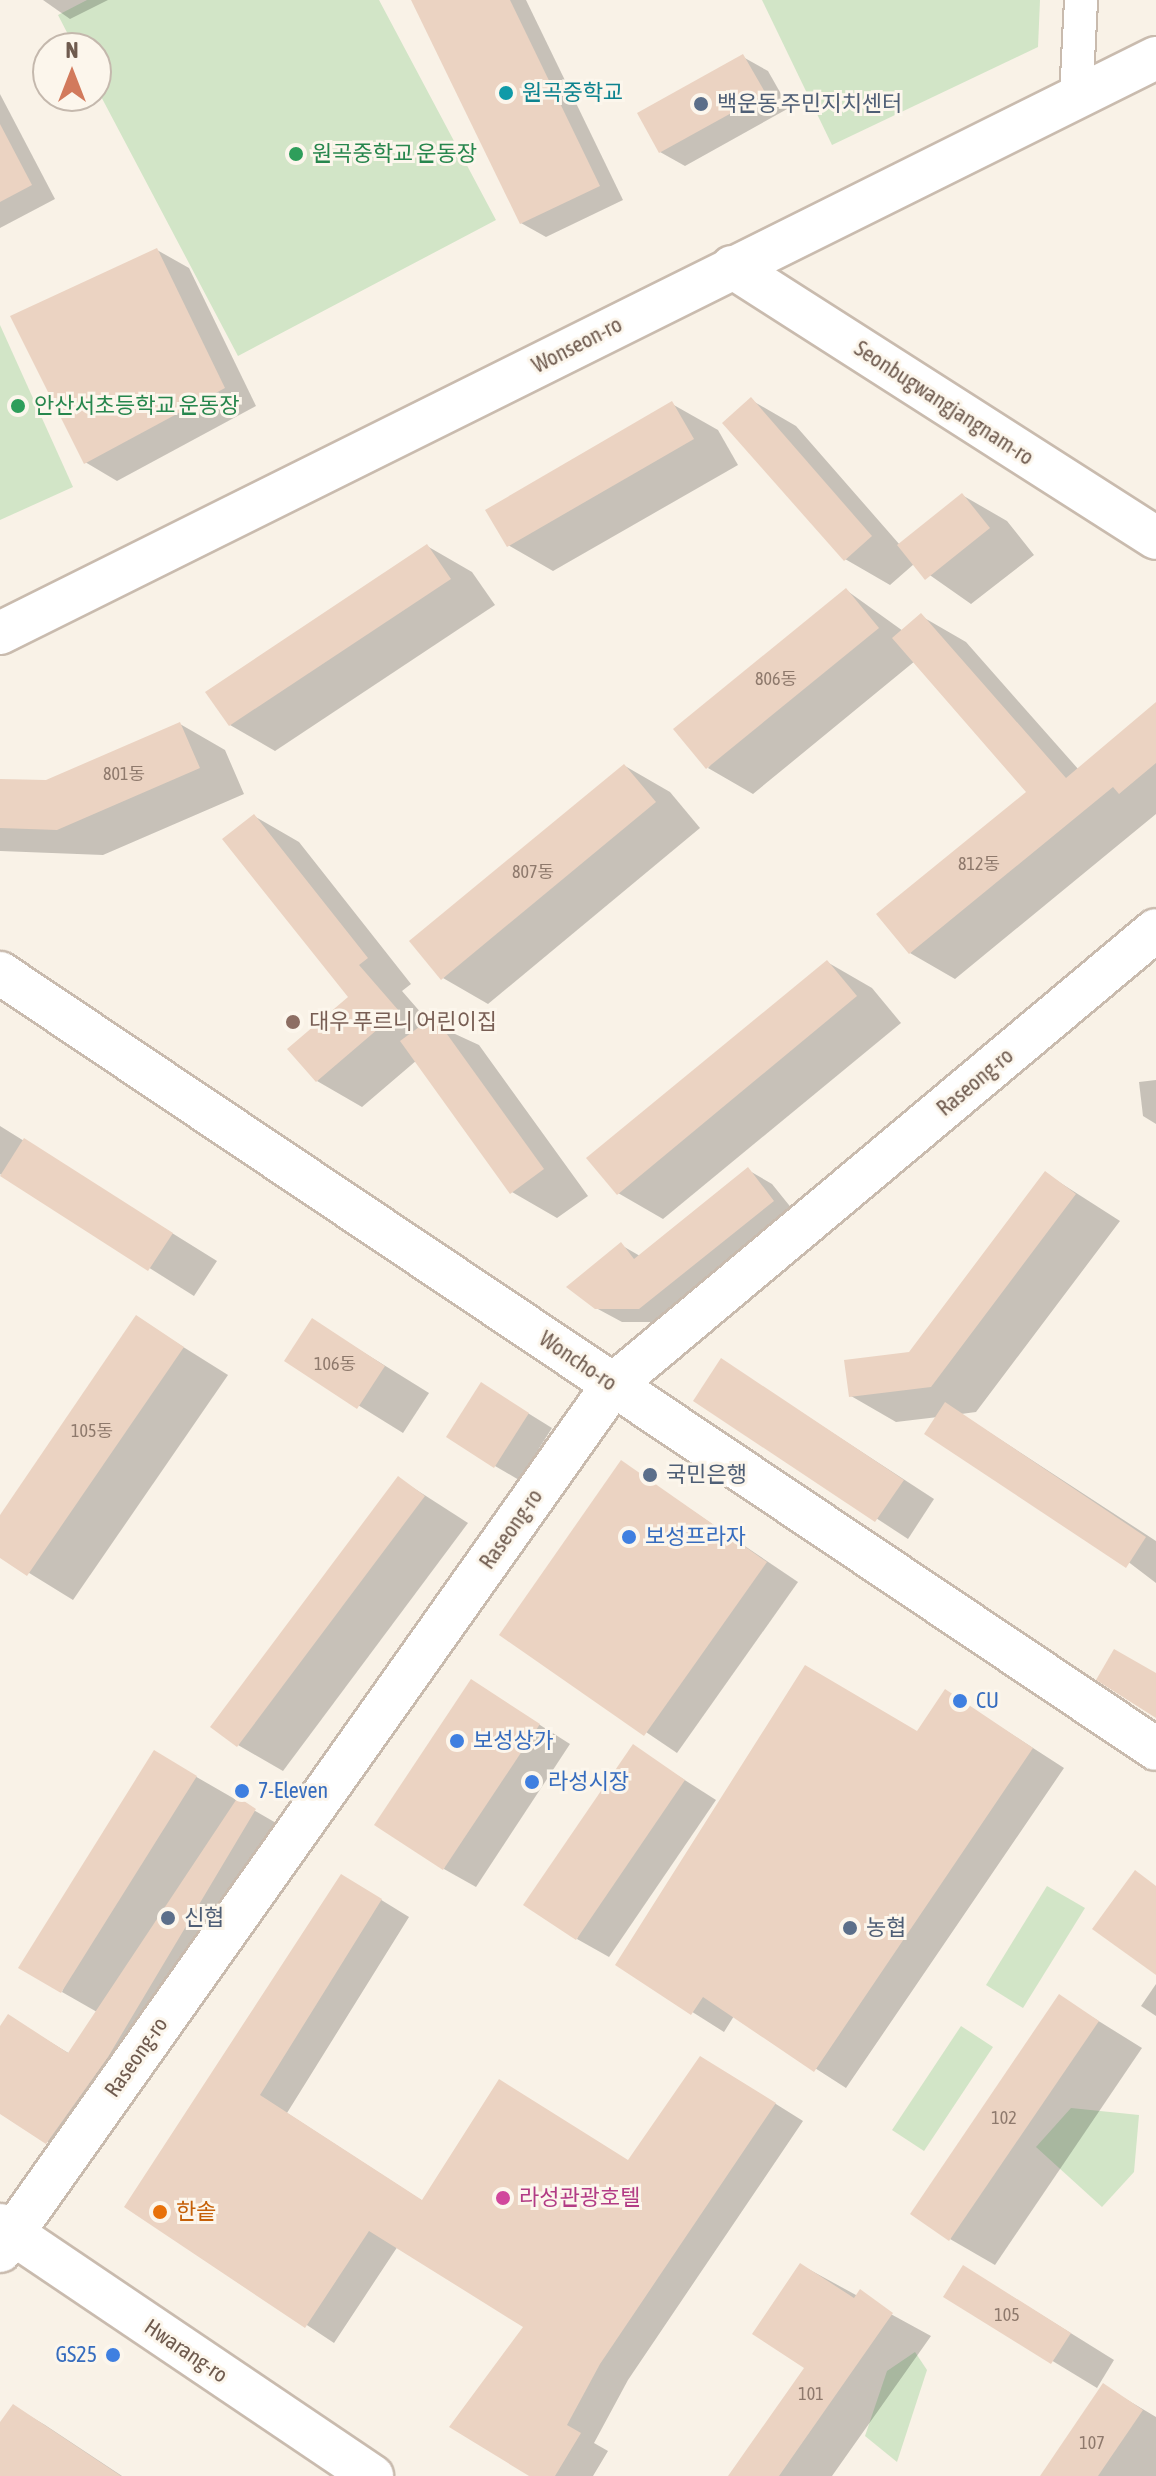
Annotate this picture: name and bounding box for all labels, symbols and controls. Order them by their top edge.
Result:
north arrow [32,32,112,112]
text: N [66,37,78,63]
place label: 원곡중학교 [522,80,623,106]
marker: 원곡중학교 [497,84,515,102]
place label: 백운동 주민지치센터 [717,91,902,117]
marker: 백운동 주민지치센터 [692,95,710,113]
place label: 원곡중학교 운동장 [312,141,477,167]
marker: 원곡중학교 운동장 [287,145,305,163]
street label: Wonseon-ro [528,311,626,379]
street label: Seonbugwangjangnam-ro [849,335,1039,471]
place label: 안산서초등학교 운동장 [34,393,239,419]
marker: 안산서초등학교 운동장 [9,397,27,415]
house number: 806동 [755,668,797,690]
house number: 801동 [103,763,145,785]
house number: 812동 [958,853,1000,875]
house number: 807동 [512,861,554,883]
place label: 대우 푸르니 어린이집 [309,1009,497,1035]
marker: 대우 푸르니 어린이집 [284,1013,302,1031]
street label: Raseong-ro [931,1042,1019,1122]
street label: Woncho-ro [534,1326,622,1396]
house number: 106동 [314,1353,356,1375]
house number: 105동 [71,1420,113,1442]
place label: 국민은행 [666,1462,747,1488]
marker: 국민은행 [641,1466,659,1484]
street label: Raseong-ro [474,1484,548,1574]
place label: 보성프라자 [645,1524,746,1550]
marker: 보성프라자 [620,1528,638,1546]
place label: CU [976,1688,999,1714]
marker: CU [951,1692,969,1710]
place label: 보성상가 [473,1728,554,1754]
marker: 보성상가 [448,1732,466,1750]
place label: 라성시장 [548,1769,629,1795]
marker: 라성시장 [523,1773,541,1791]
place label: 7-Eleven [258,1778,328,1804]
marker: 7-Eleven [233,1782,251,1800]
place label: 신협 [184,1905,224,1931]
marker: 신협 [159,1909,177,1927]
place label: 농협 [866,1915,906,1941]
marker: 농협 [841,1919,859,1937]
street label: Raseong-ro [99,2012,173,2102]
house number: 102 [991,2107,1017,2129]
place label: 라성관광호텔 [519,2185,640,2211]
marker: 라성관광호텔 [494,2189,512,2207]
place label: 한솥 [176,2199,216,2225]
marker: 한솥 [151,2203,169,2221]
house number: 105 [994,2304,1020,2326]
street label: Hwarang-ro [139,2314,233,2388]
place label: GS25 [55,2342,97,2368]
marker: GS25 [104,2346,122,2364]
house number: 101 [798,2383,824,2405]
house number: 107 [1079,2432,1105,2454]

